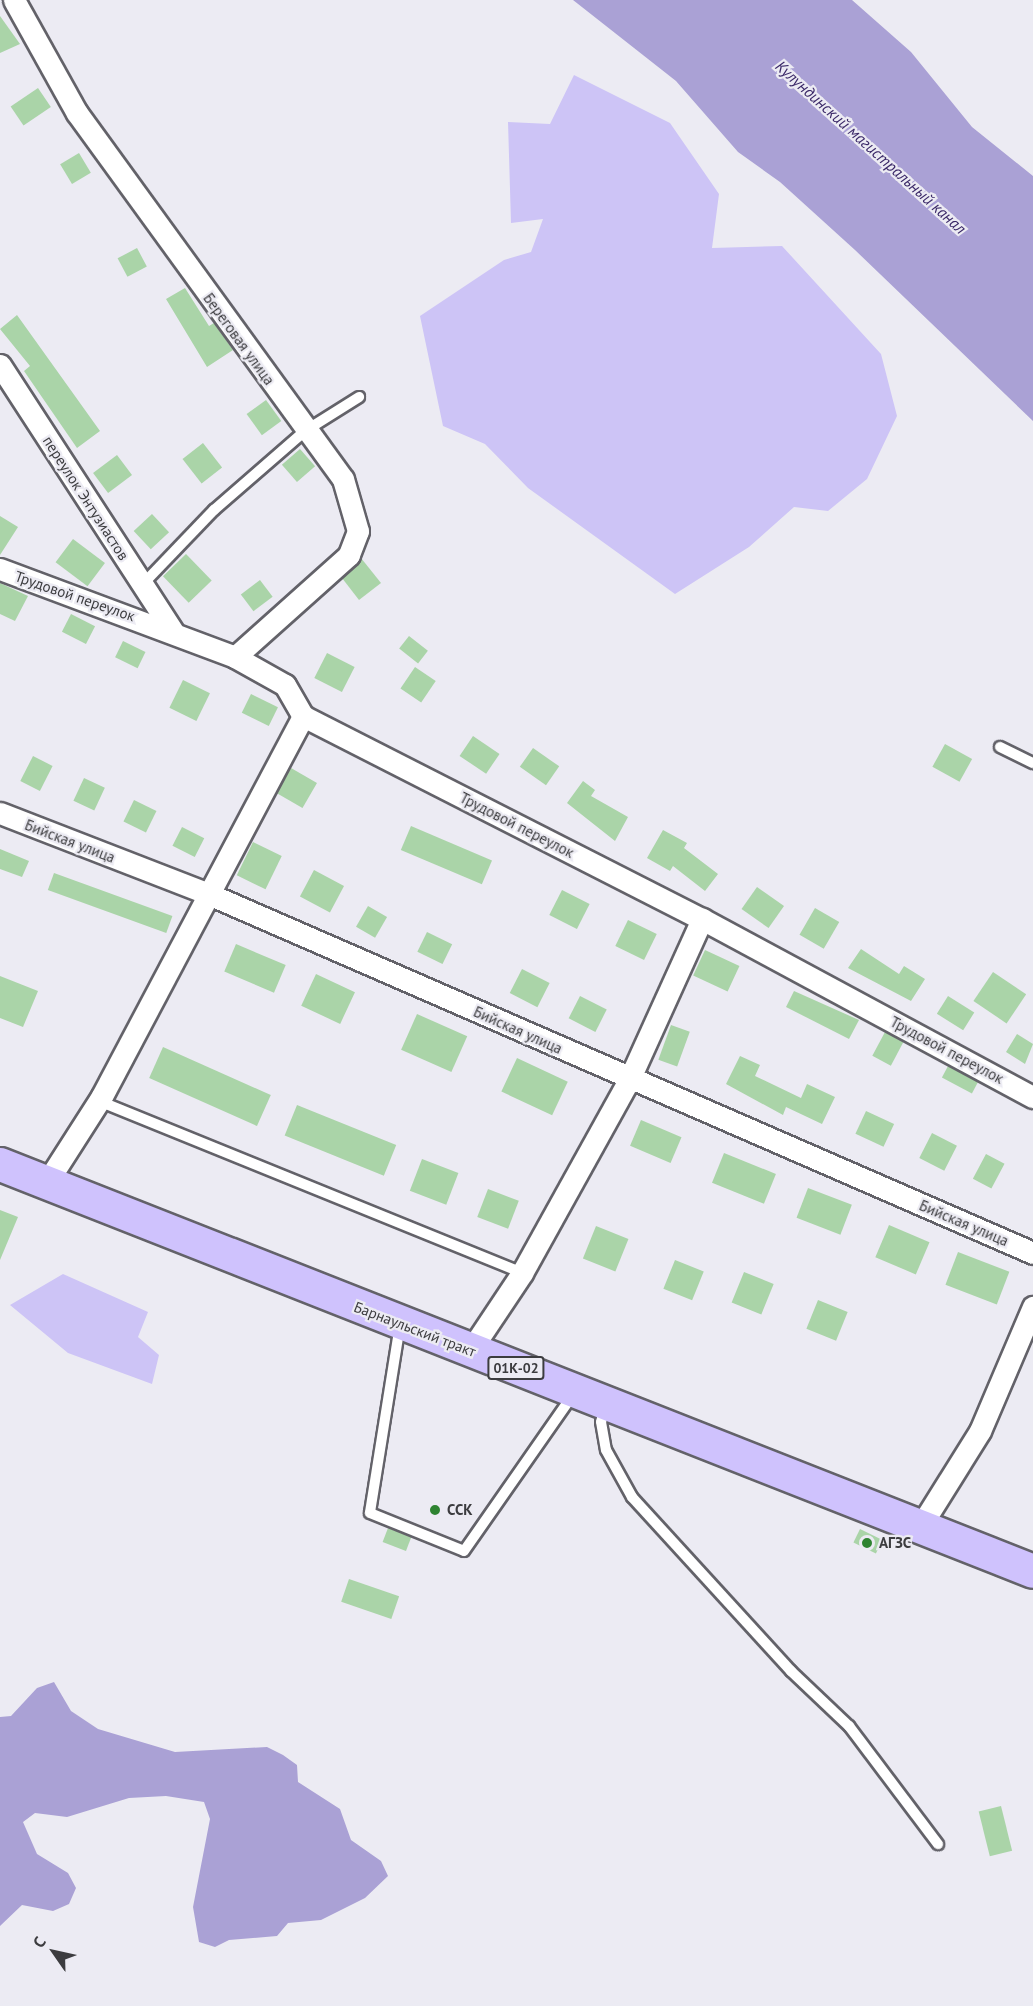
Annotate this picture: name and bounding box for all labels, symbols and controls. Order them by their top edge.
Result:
water label: Кулундинский магистральный канал [772,56,970,238]
street label: Береговая улица [200,290,278,388]
street label: переулок Энтузиастов [39,433,133,563]
street label: Трудовой переулок [13,567,137,625]
street label: Трудовой переулок [457,788,577,862]
street label: Бийская улица [22,816,118,866]
street label: Бийская улица [471,1002,565,1058]
street label: Трудовой переулок [887,1012,1007,1088]
street label: Бийская улица [917,1196,1011,1250]
street label: Барнаульский тракт [351,1297,479,1361]
road number: 01К-02 [486,1357,546,1379]
place label: ССК [447,1501,473,1519]
marker: ССК [428,1503,442,1517]
place label: АГЗС [879,1534,911,1552]
marker: АГЗС [860,1536,874,1550]
north arrow [24,1922,84,1982]
text: С [28,1933,50,1951]

